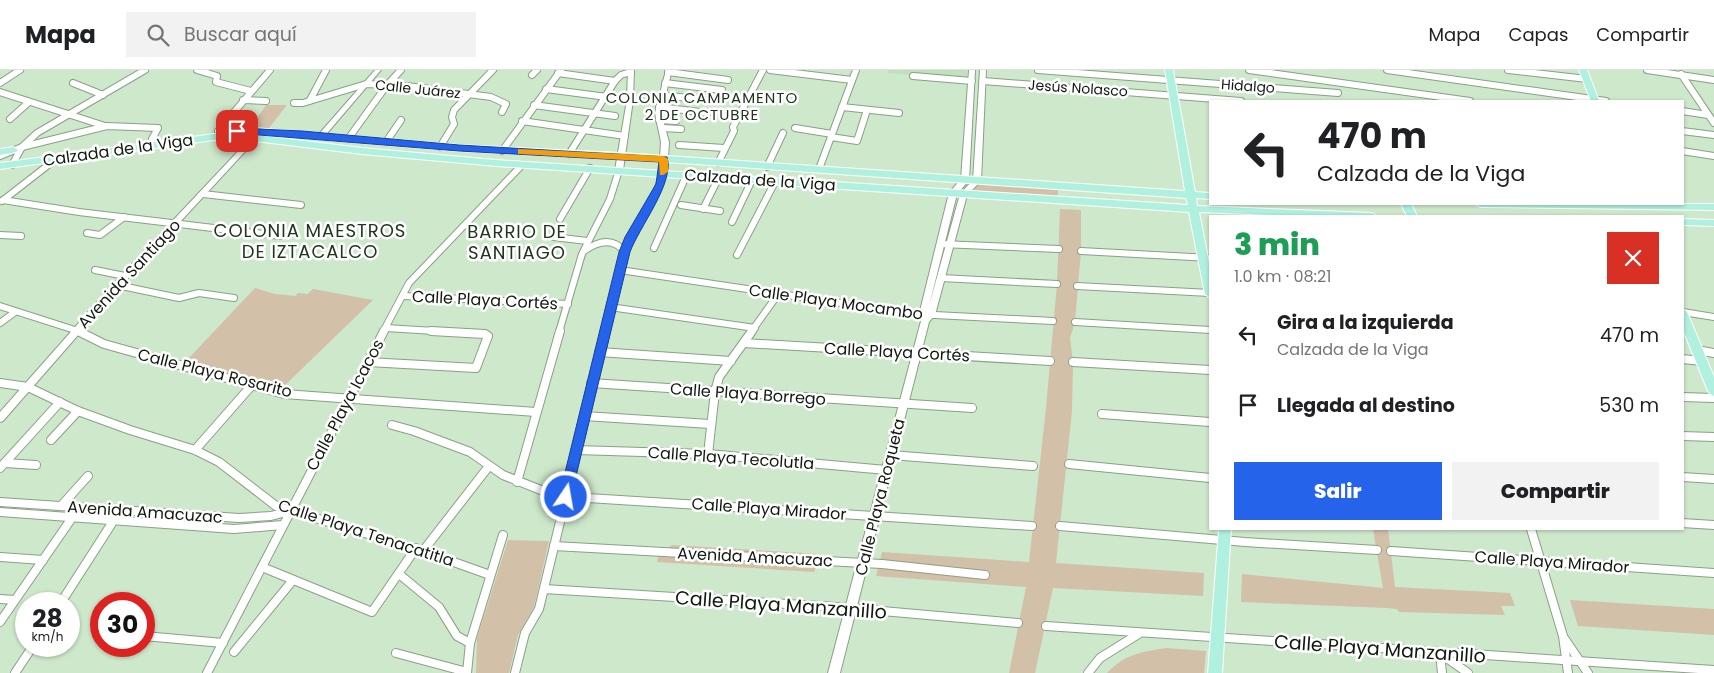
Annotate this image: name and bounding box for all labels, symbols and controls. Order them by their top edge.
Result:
search box [126,12,476,57]
text: Mapa [25,18,96,51]
icon: search [144,21,172,49]
text: Buscar aquí [184,21,297,48]
text: Mapa [1428,22,1481,47]
text: Capas [1509,22,1568,47]
text: Compartir [1596,22,1689,47]
street label: Hidalgo [1220,74,1276,98]
street label: Calle Juárez [374,75,462,103]
street label: Jesús Nolasco [1027,75,1129,101]
district label: COLONIA CAMPAMENTO 2 DE OCTUBRE [606,87,798,125]
pin [216,110,258,152]
text: 470 m [1317,111,1427,160]
icon: arrive [223,117,251,145]
icon: left [1234,120,1299,185]
street label: Calzada de la Viga [41,128,195,172]
text: Calzada de la Viga [1317,158,1525,189]
street label: Calzada de la Viga [684,163,836,197]
street label: Avenida Santiago [72,214,186,334]
district label: COLONIA MAESTROS DE IZTACALCO [214,218,406,264]
district label: BARRIO DE SANTIAGO [467,219,567,265]
text: 3 min [1234,223,1320,266]
button: close [1607,232,1659,284]
text: 1.0 km · 08:21 [1234,265,1331,288]
street label: Calle Playa Mocambo [748,278,924,326]
street label: Calle Playa Cortés [411,285,559,315]
text: Gira a la izquierda [1277,309,1454,336]
icon: left [1234,321,1262,349]
text: 470 m [1600,322,1659,349]
street label: Calle Playa Icacos [301,335,389,475]
street label: Calle Playa Cortés [823,337,971,367]
text: Calzada de la Viga [1277,338,1429,361]
street label: Calle Playa Rosarito [135,343,295,403]
street label: Calle Playa Borrego [669,377,827,411]
icon: arrive [1234,391,1262,419]
text: Llegada al destino [1277,392,1455,419]
text: 530 m [1599,392,1659,419]
street label: Calle Playa Roqueta [849,416,911,578]
street label: Calle Playa Tecolutla [647,441,815,475]
button: Salir [1234,462,1442,520]
button: Compartir [1452,462,1659,520]
position arrow [539,470,591,522]
street label: Calle Playa Mirador [691,492,847,526]
street label: Calle Playa Tenacatitla [275,494,457,572]
street label: Avenida Amacuzac [67,495,224,529]
street label: Avenida Amacuzac [677,541,834,573]
street label: Calle Playa Mirador [1474,545,1630,579]
street label: Calle Playa Manzanillo [674,584,888,626]
speed limit sign: 30 [90,592,155,657]
text: 28 [32,601,63,636]
text: km/h [32,628,63,645]
street label: Calle Playa Manzanillo [1273,628,1487,670]

